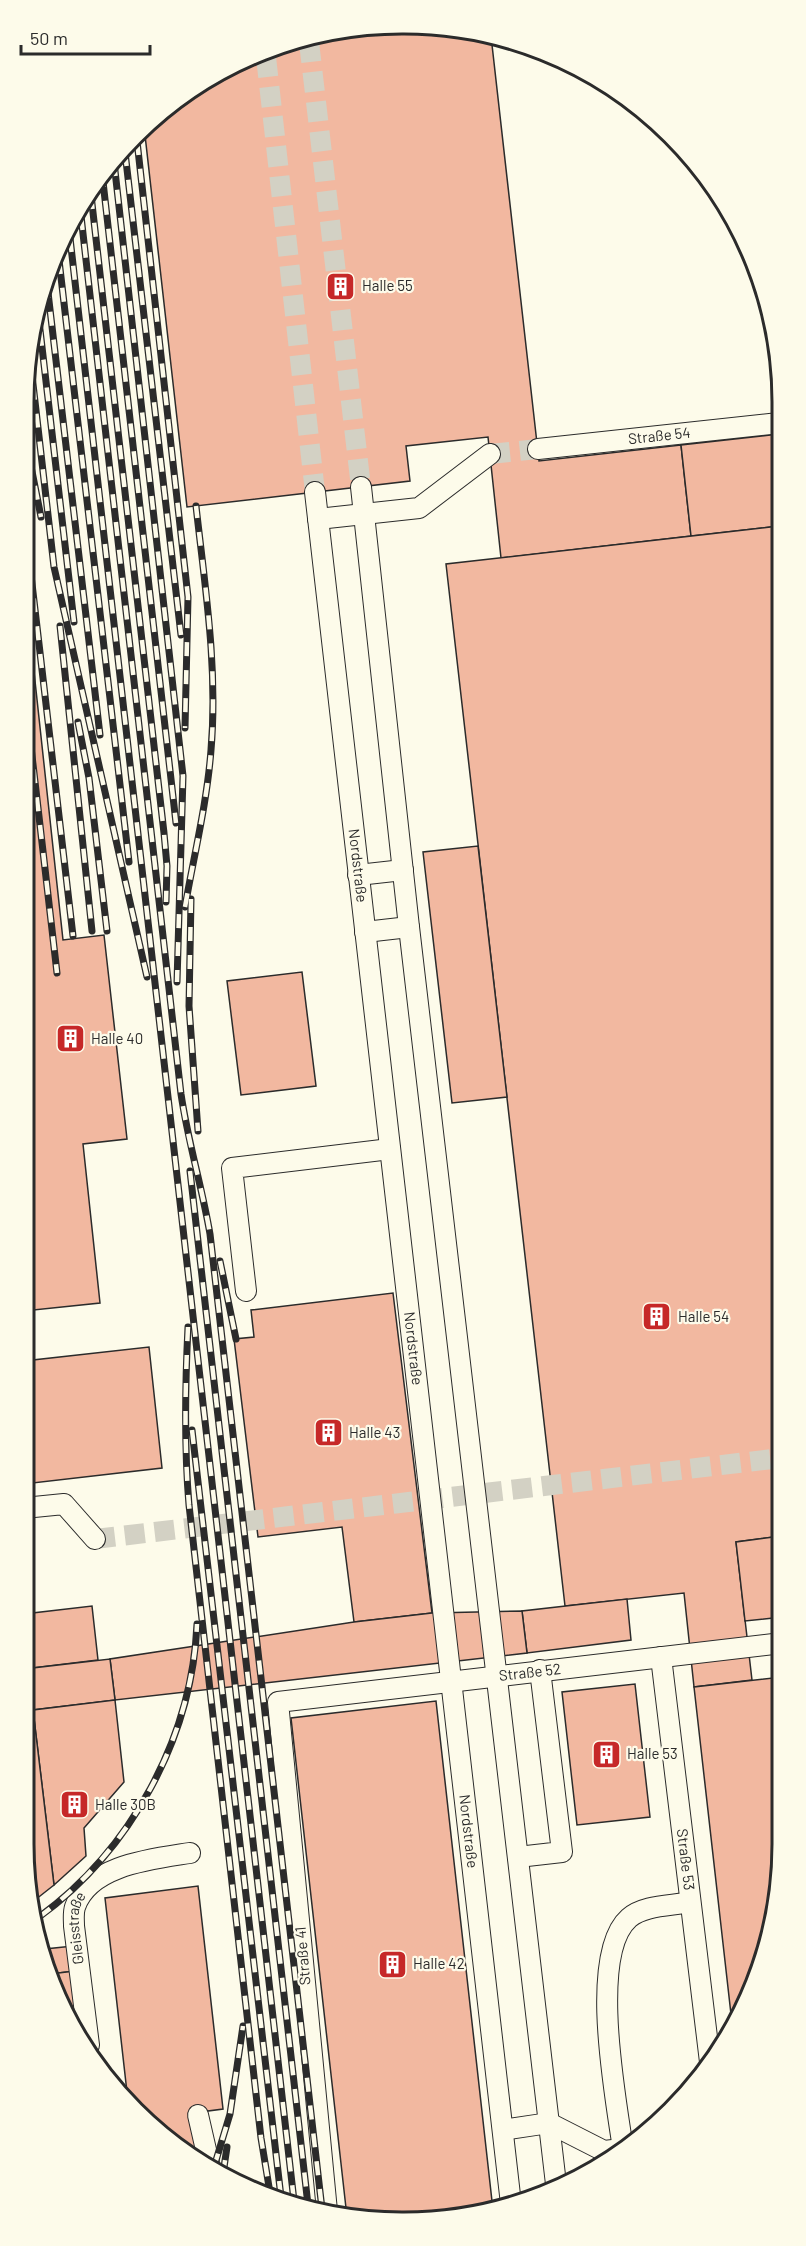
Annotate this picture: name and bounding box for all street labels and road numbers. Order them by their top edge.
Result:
street label: Straße 54 [627,423,691,447]
street label: Nordstraße [346,828,372,903]
street label: Nordstraße [401,1310,427,1386]
street label: Straße 52 [498,1659,562,1684]
street label: Nordstraße [456,1793,482,1869]
street label: Straße 53 [674,1827,699,1891]
street label: Gleisstraße [64,1888,89,1966]
street label: Straße 41 [290,1926,314,1986]

